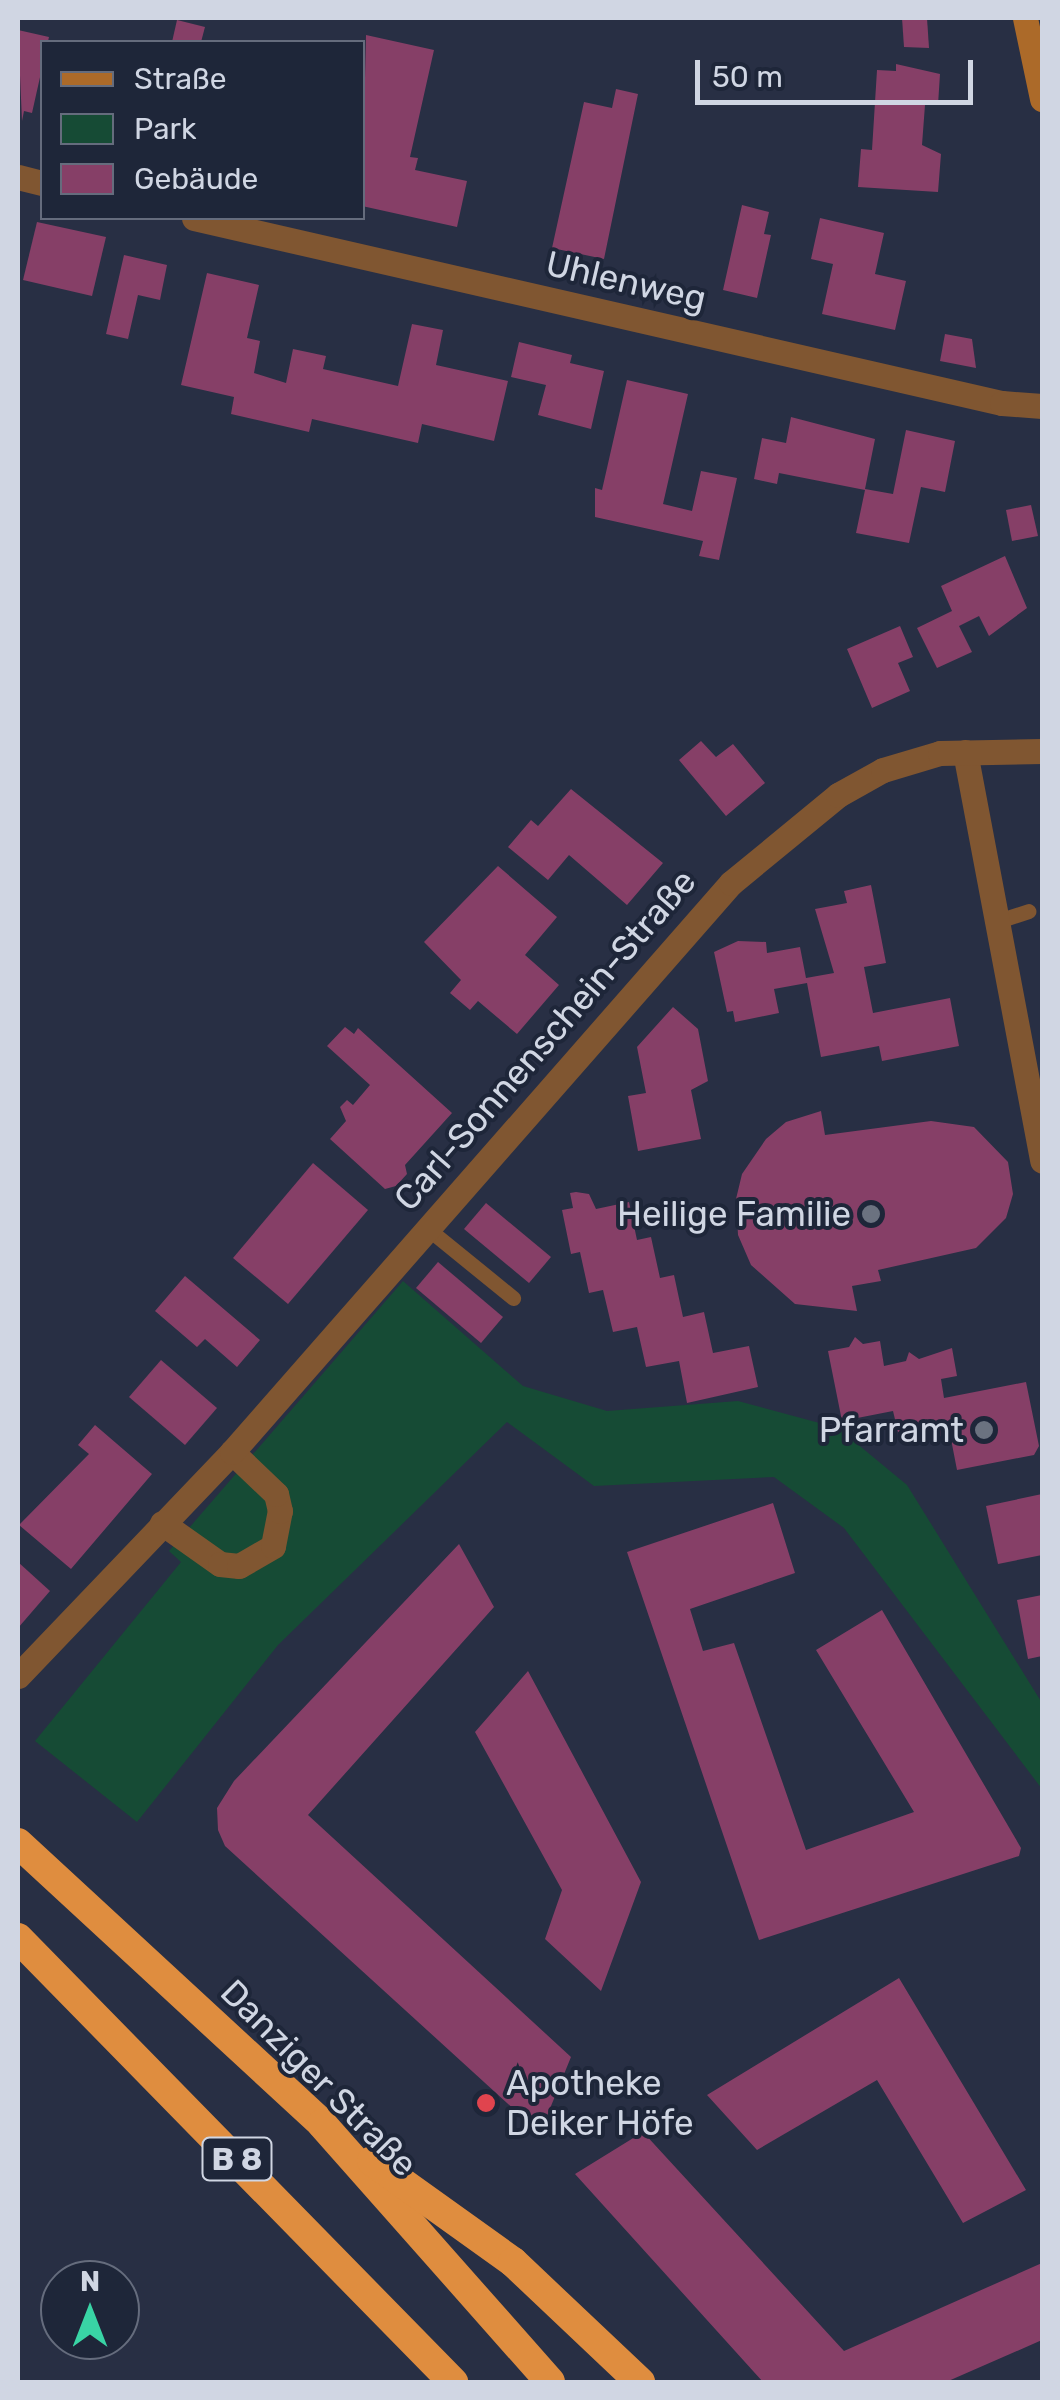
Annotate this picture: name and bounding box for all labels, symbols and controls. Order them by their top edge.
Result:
legend [40,40,365,220]
scale bar [700,40,978,102]
text: 50 m [712,59,783,95]
text: Straße [134,61,227,97]
text: Park [134,111,196,147]
text: Gebäude [134,161,258,197]
street label: Uhlenweg [542,242,710,320]
street label: Carl-Sonnenschein-Straße [385,861,705,1219]
place label: Heilige Familie [617,1193,851,1235]
marker: Heilige Familie [860,1203,882,1225]
place label: Pfarramt [819,1409,964,1451]
marker: Pfarramt [973,1419,995,1441]
street label: Danziger Straße [212,1971,426,2185]
place label: Apotheke Deiker Höfe [506,2062,694,2144]
marker: Apotheke Deiker Höfe [475,2092,497,2114]
road number: B 8 [200,2132,274,2186]
north arrow [40,2260,140,2360]
text: N [80,2265,100,2298]

